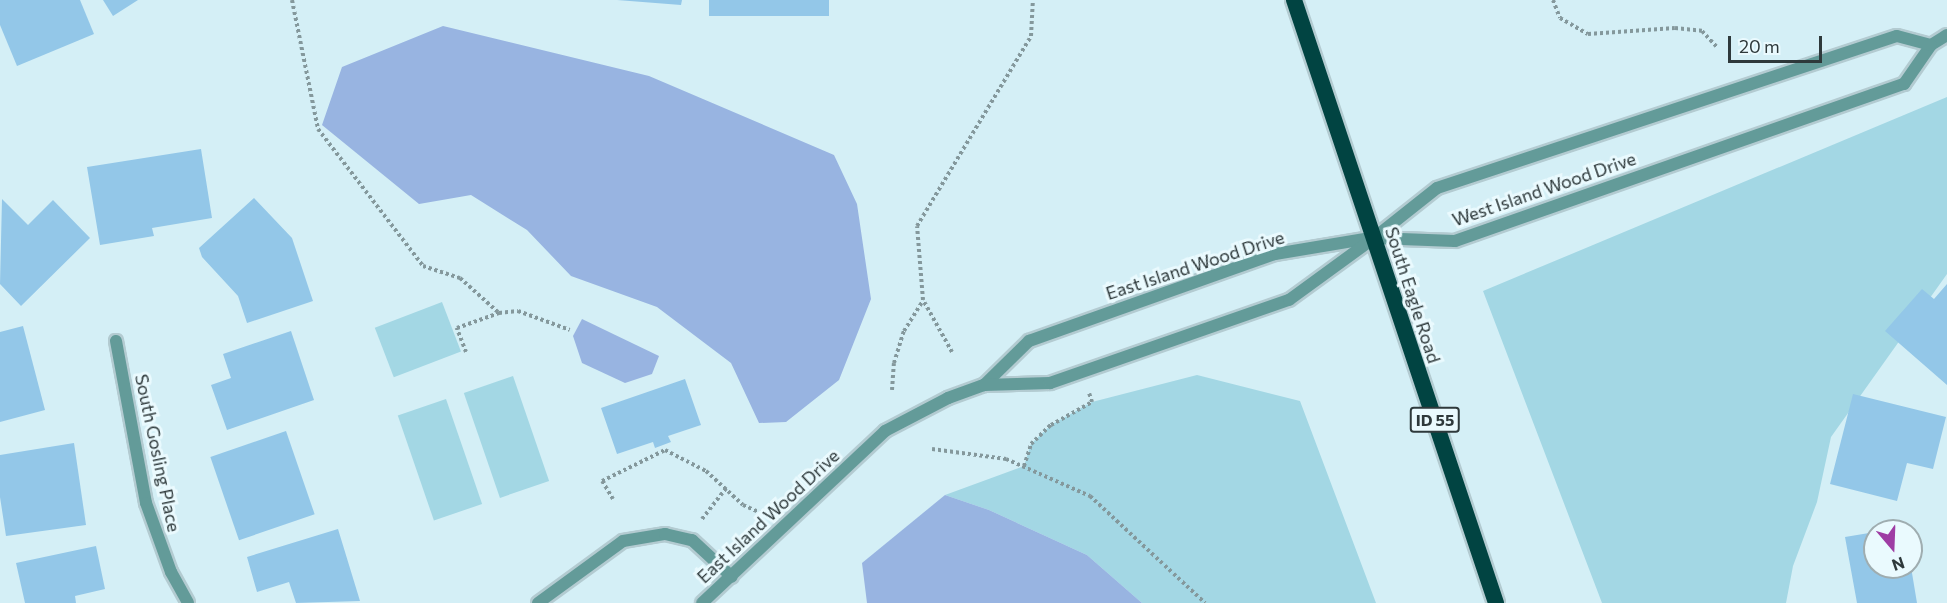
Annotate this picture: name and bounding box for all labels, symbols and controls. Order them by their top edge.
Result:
scale bar [1731,24,1826,62]
text: 20 m [1739,35,1780,57]
street label: West Island Wood Drive [1449,147,1639,231]
street label: South Eagle Road [1381,224,1445,366]
street label: East Island Wood Drive [1103,226,1287,304]
street label: South Gosling Place [131,372,185,534]
road number: ID 55 [1410,407,1460,433]
street label: East Island Wood Drive [692,445,844,587]
north arrow [1863,519,1923,579]
text: N [1890,554,1907,576]

